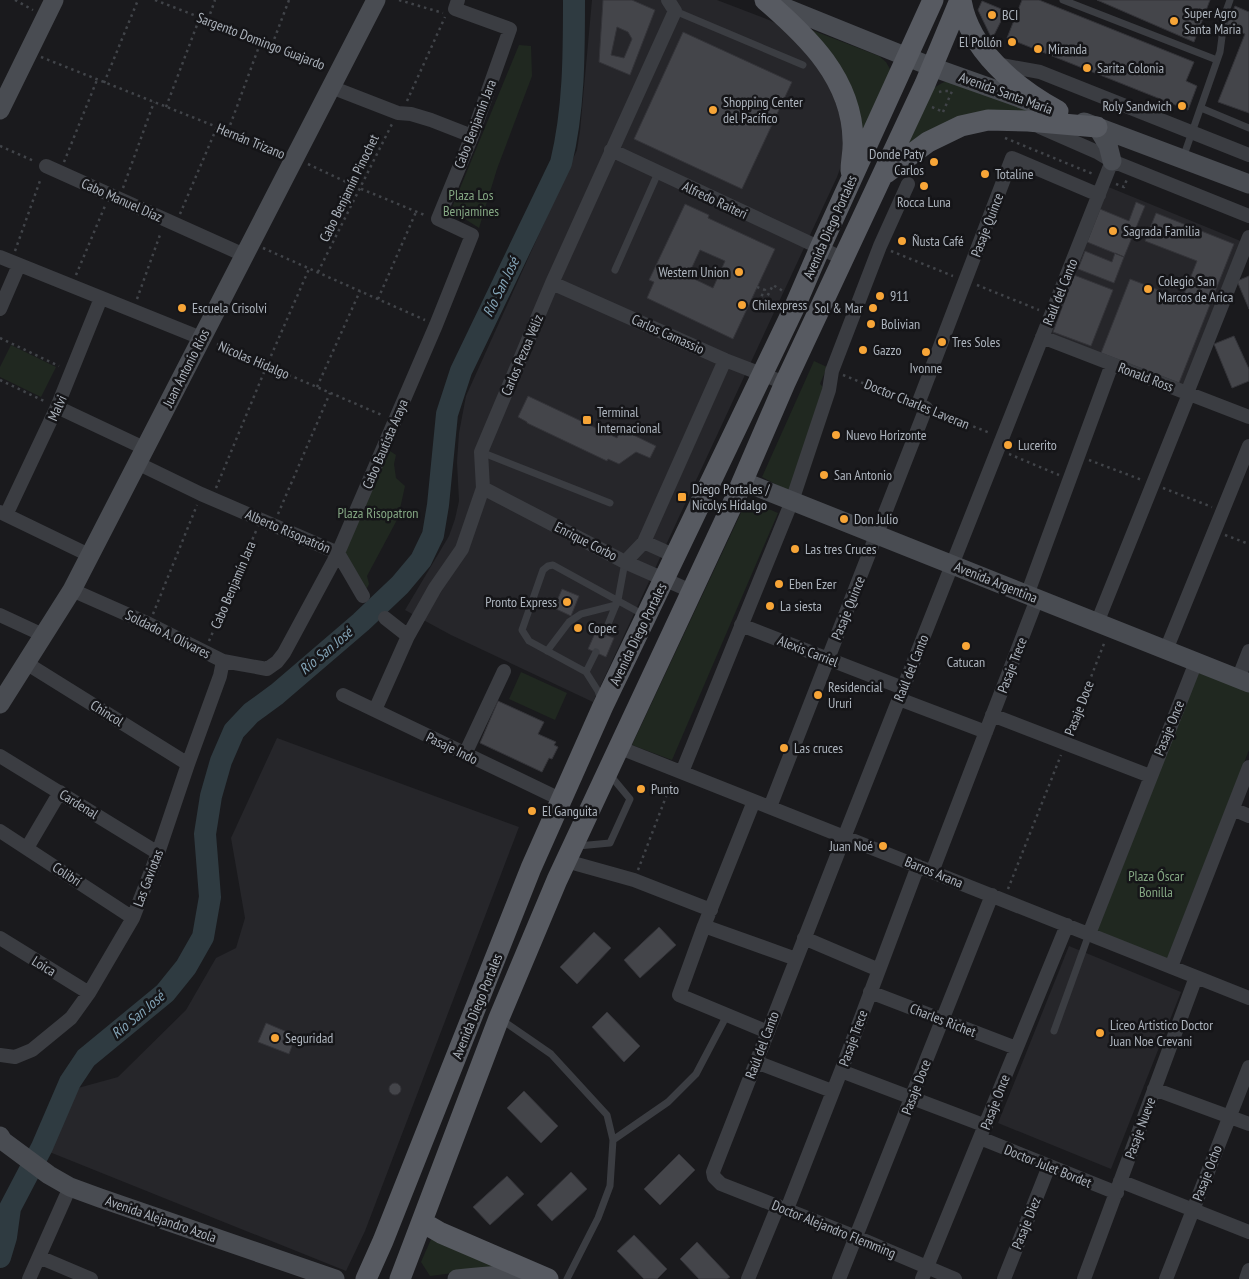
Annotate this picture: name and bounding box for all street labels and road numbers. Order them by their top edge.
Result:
street label: Sargento Domingo Guajardo [194,8,328,74]
street label: Avenida Santa María [957,68,1055,118]
street label: Cabo Benjamín Jara [450,77,500,171]
street label: Hernán Trizano [214,119,288,163]
street label: Cabo Benjamín Pinochet [315,131,383,245]
street label: Avenida Diego Portales [799,172,861,282]
street label: Cabo Manuel Díaz [79,174,165,226]
street label: Alfredo Raiteri [680,177,750,223]
street label: Pasaje Quince [967,190,1008,260]
street label: Raúl del Canto [1038,256,1082,328]
street label: Carlos Camassio [629,310,707,358]
street label: Carlos Pezoa Véliz [497,312,547,398]
street label: Juan Antonio Ríos [158,326,213,411]
street label: Nicolas Hidalgo [216,337,292,383]
street label: Ronald Ross [1116,358,1177,396]
street label: Doctor Charles Laveran [862,375,972,433]
street label: Malvi [43,392,71,424]
street label: Cabo Bautista Araya [358,396,412,492]
street label: Alberto Risopatrón [243,505,333,557]
street label: Enrique Corbo [552,518,620,564]
street label: Cabo Benjamín Jara [206,538,260,632]
street label: Avenida Argentina [952,557,1040,607]
street label: Pasaje Quince [827,573,869,642]
street label: Avenida Diego Portales [605,580,671,688]
street label: Soldado A. Olivares [122,606,214,662]
street label: Alexis Carriel [775,631,842,671]
street label: Raúl del Canto [889,632,933,704]
street label: Pasaje Trece [993,634,1031,695]
street label: Pasaje Doce [1060,678,1098,738]
street label: Chincol [87,696,128,731]
street label: Pasaje Once [1150,698,1188,758]
street label: Pasaje Indo [423,728,481,768]
street label: Cardenal [56,785,102,823]
street label: Las Gaviotas [129,846,167,909]
street label: Barros Arana [902,852,966,892]
street label: Colibrí [49,858,85,890]
street label: Avenida Diego Portales [448,951,506,1061]
street label: Loica [29,952,59,980]
street label: Charles Richet [907,999,979,1041]
street label: Pasaje Trece [835,1007,872,1069]
street label: Raúl del Canto [741,1009,783,1081]
street label: Pasaje Doce [897,1057,935,1117]
street label: Pasaje Once [976,1072,1014,1132]
street label: Pasaje Nueve [1121,1095,1159,1161]
street label: Doctor Julet Bordet [1002,1140,1094,1192]
street label: Pasaje Ocho [1188,1142,1226,1204]
street label: Avenida Alejandro Azola [103,1192,219,1246]
street label: Pasaje Diez [1007,1194,1045,1252]
street label: Doctor Alejandro Flemming [769,1196,899,1262]

